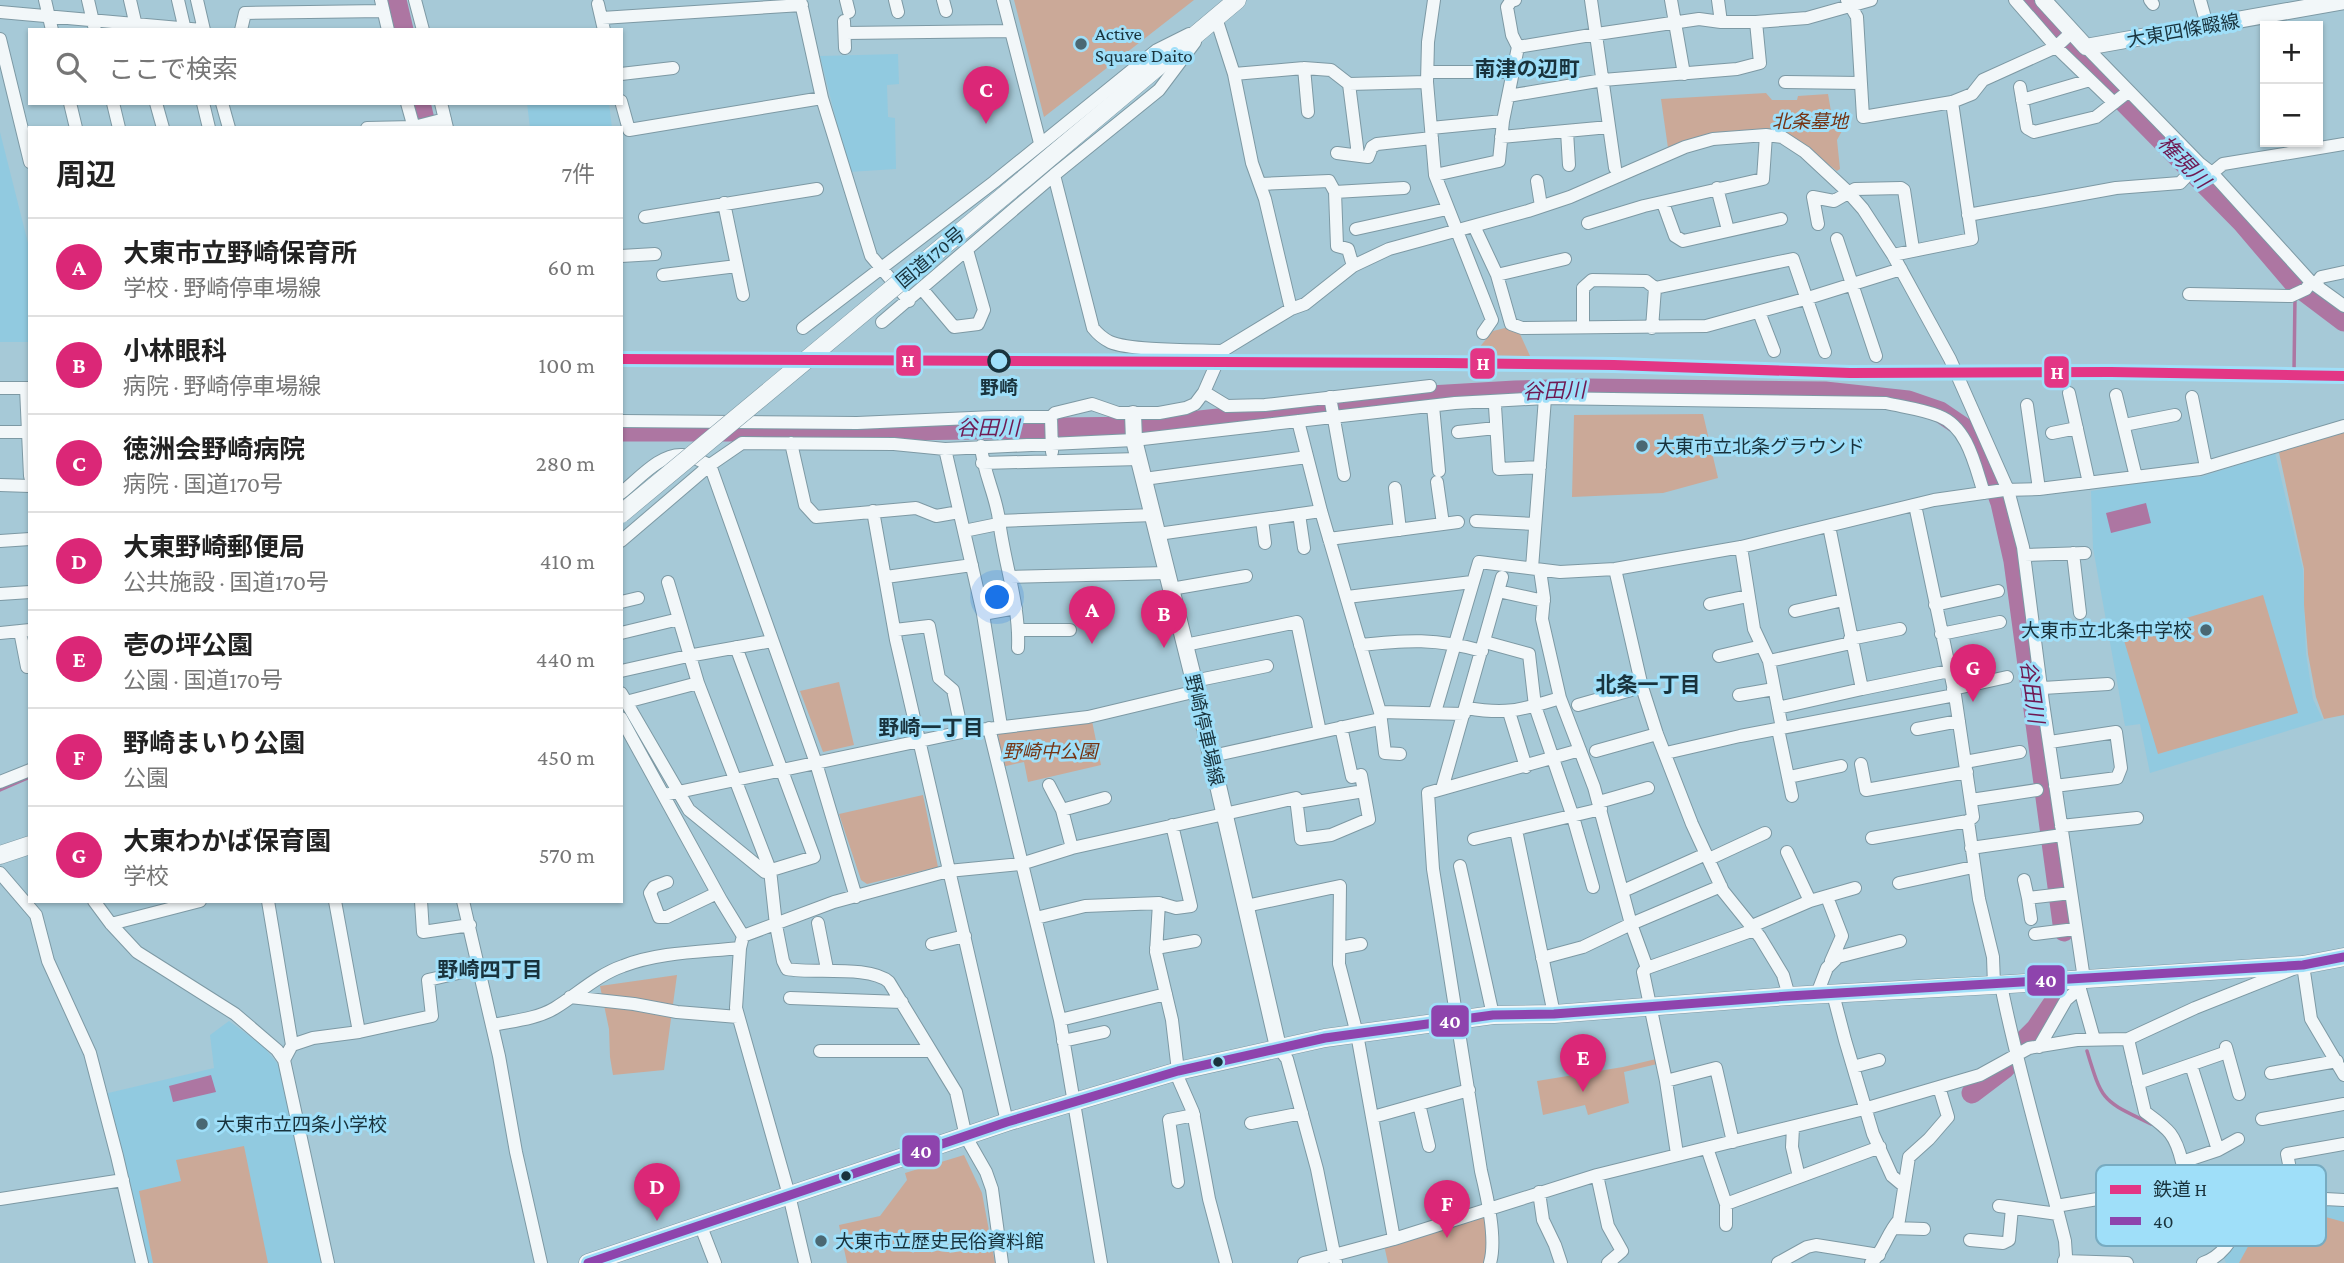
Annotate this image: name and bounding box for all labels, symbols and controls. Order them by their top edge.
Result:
street label: 大東四條畷線 [2125,10,2241,51]
map controls [2260,21,2323,147]
button: + [2260,21,2323,84]
place label: Active Square Daito [1095,23,1193,66]
search box [28,28,623,105]
marker: Active Square Daito [1073,36,1089,52]
icon: search [52,48,90,86]
text: ここで検索 [108,55,238,84]
district label: 南津の辺町 [1475,57,1580,81]
pin: C [963,66,1009,124]
button: − [2260,84,2323,147]
park label: 北条墓地 [1772,111,1850,132]
water label: 権現川 [2153,131,2216,194]
text: 周辺 [56,158,116,191]
text: 7件 [561,161,595,187]
street label: 国道170号 [892,223,969,292]
text: 大東市立野崎保育所 [123,239,357,268]
text: A [72,254,86,280]
text: 60 m [548,254,595,280]
text: 学校 · 野崎停車場線 [123,275,321,301]
text: 小林眼科 [123,337,227,366]
line badge: H [895,344,922,377]
line badge: H [1469,347,1496,380]
text: H [901,350,915,371]
marker: 野崎 [988,350,1010,372]
text: B [72,352,86,378]
text: 100 m [539,352,595,378]
text: H [1476,353,1490,374]
line badge: H [2043,355,2070,389]
text: H [2050,362,2064,383]
text: 病院 · 野崎停車場線 [123,373,321,399]
place label: 野崎 [980,377,1018,398]
water label: 谷田川 [1522,378,1588,404]
water label: 谷田川 [957,416,1021,440]
text: 徳洲会野崎病院 [123,435,305,464]
place label: 大東市立北条グラウンド [1656,436,1865,457]
marker: 大東市立北条グラウンド [1634,438,1650,454]
text: C [72,450,86,476]
text: 280 m [536,450,595,476]
text: 病院 · 国道170号 [123,471,283,497]
text: 大東野崎郵便局 [123,533,305,562]
text: D [71,548,87,574]
text: 410 m [540,548,595,574]
text: 公共施設 · 国道170号 [123,569,329,595]
your location [980,580,1014,614]
pin: A [1069,586,1115,644]
pin: B [1141,590,1187,648]
place label: 大東市立北条中学校 [2021,620,2192,641]
marker: 大東市立北条中学校 [2198,622,2214,638]
text: 壱の坪公園 [123,631,253,660]
pin: G [1950,644,1996,702]
text: E [72,646,86,672]
text: 440 m [536,646,595,672]
water label: 谷田川 [2016,659,2049,727]
text: 公園 · 国道170号 [123,667,283,693]
street label: 野崎停車場線 [1181,672,1228,788]
district label: 北条一丁目 [1596,673,1701,697]
district label: 野崎一丁目 [879,716,984,740]
text: 野崎まいり公園 [123,729,305,758]
park label: 野崎中公園 [1002,741,1100,762]
text: F [73,744,85,770]
text: 450 m [537,744,595,770]
text: 公園 [123,765,169,791]
text: 大東わかば保育園 [123,827,331,856]
text: G [72,842,86,868]
text: 570 m [539,842,595,868]
text: 学校 [123,863,169,889]
district label: 野崎四丁目 [438,958,543,982]
line badge: 40 [2026,964,2066,997]
text: 40 [2035,970,2057,991]
line badge: 40 [1430,1004,1470,1038]
text: 40 [1439,1011,1461,1032]
pin: E [1560,1034,1606,1092]
unlabelled marker [1211,1055,1225,1069]
place label: 大東市立四条小学校 [216,1114,387,1135]
marker: 大東市立四条小学校 [194,1116,210,1132]
line badge: 40 [901,1134,941,1168]
text: 40 [910,1141,932,1162]
pin: D [634,1163,680,1221]
legend [2096,1165,2326,1246]
unlabelled marker [839,1169,853,1183]
text: 鉄道 H [2153,1179,2207,1200]
pin: F [1424,1180,1470,1238]
text: 40 [2153,1211,2173,1232]
place label: 大東市立歴史民俗資料館 [835,1231,1044,1252]
marker: 大東市立歴史民俗資料館 [813,1233,829,1249]

